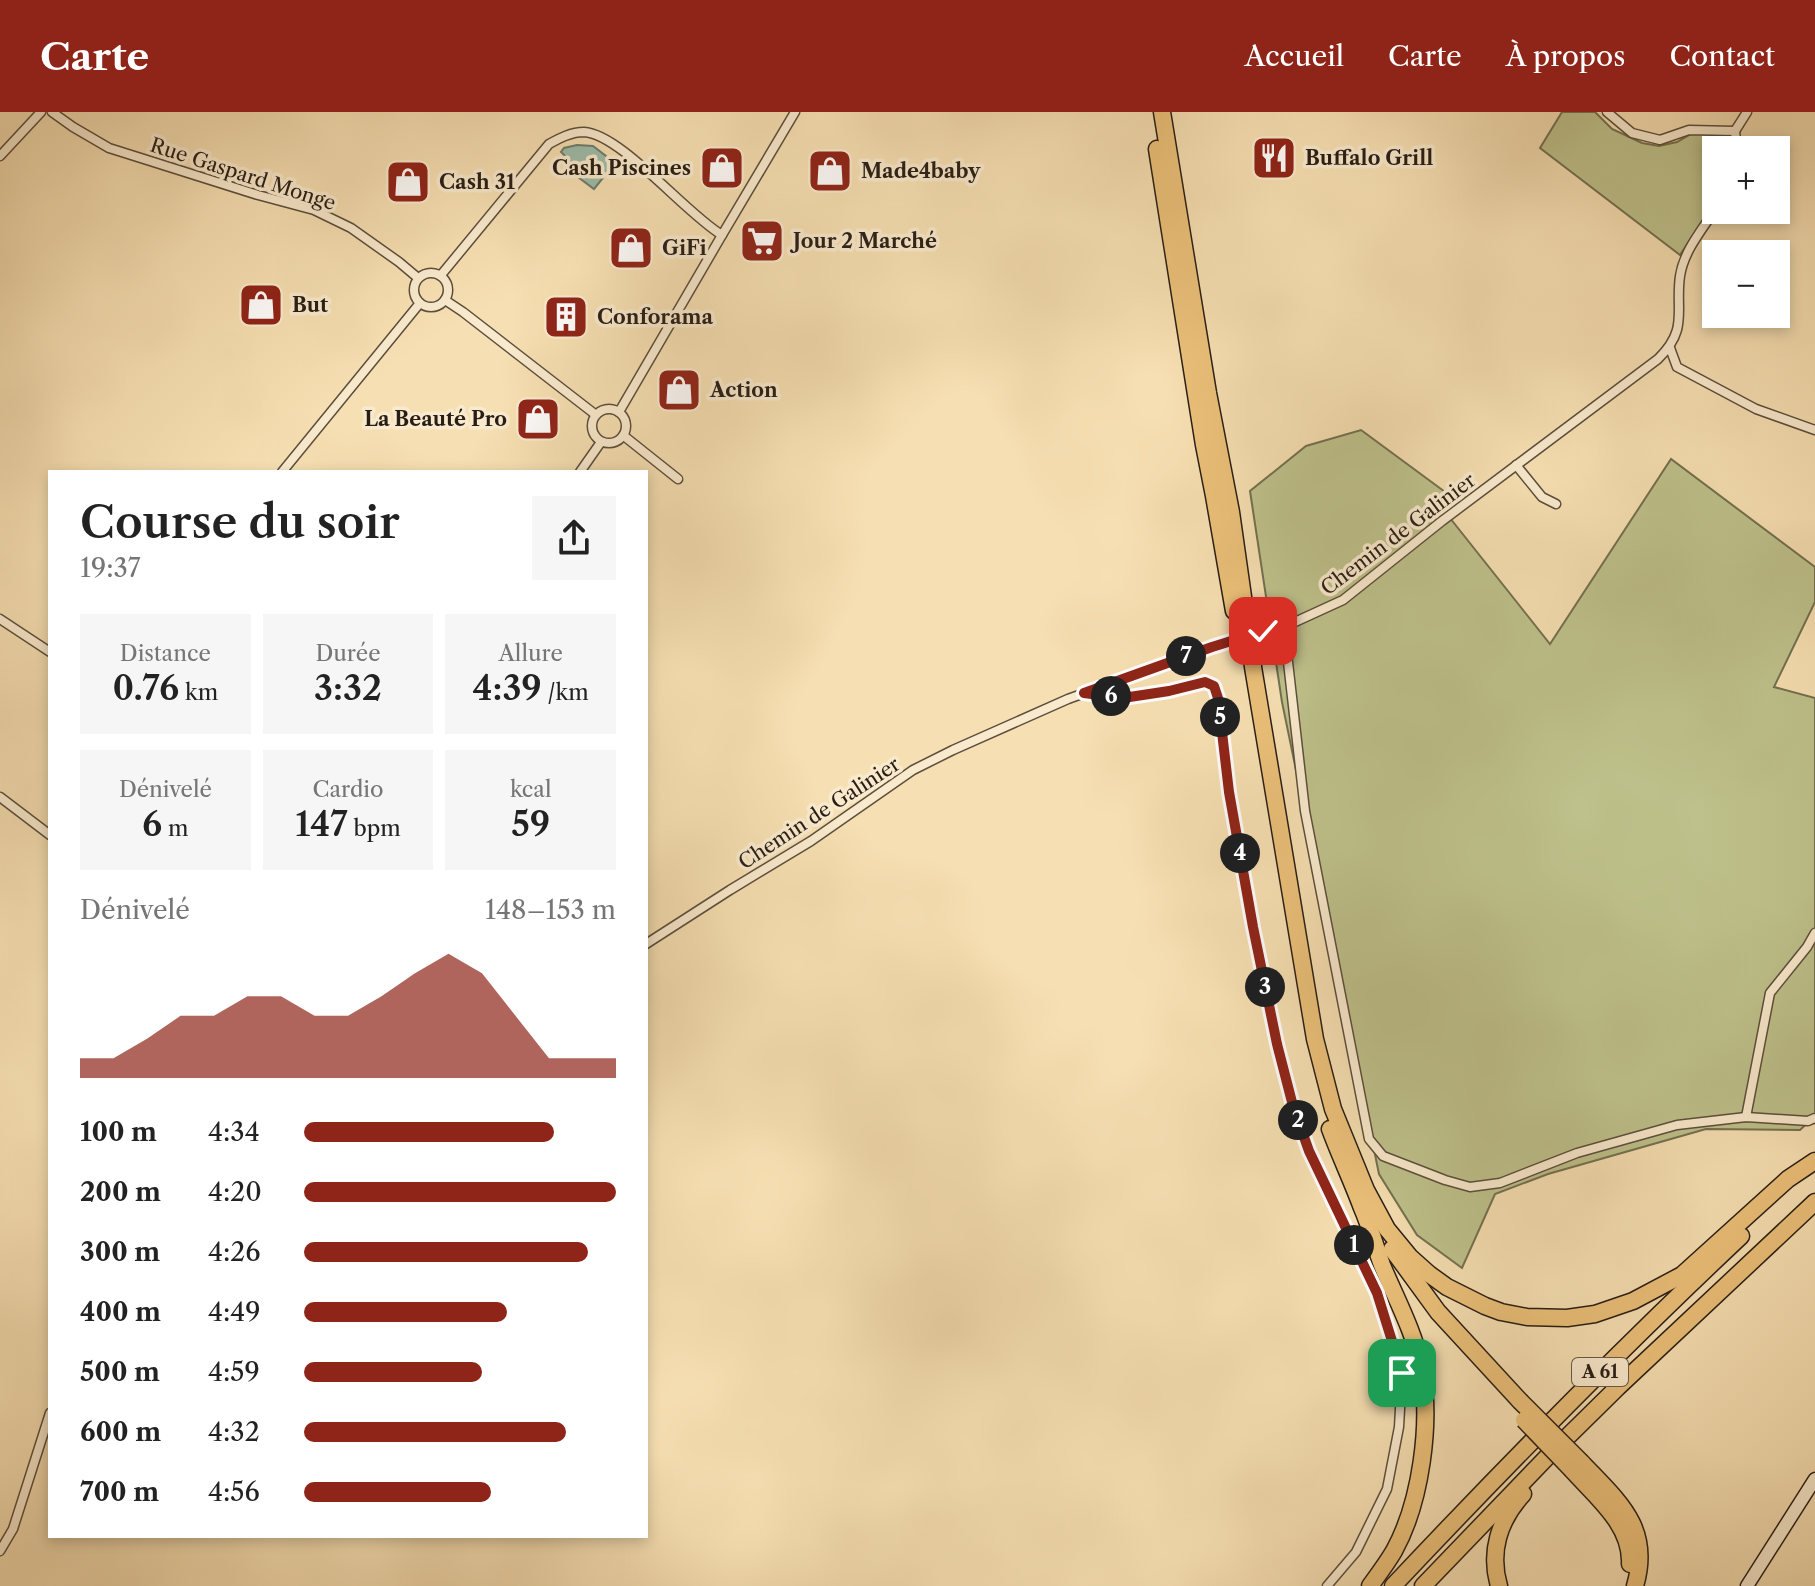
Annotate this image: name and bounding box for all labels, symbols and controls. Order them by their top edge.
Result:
text: Carte [40,33,149,80]
text: Accueil [1245,39,1344,73]
text: Carte [1388,39,1462,73]
text: À propos [1506,39,1625,73]
text: Contact [1669,39,1775,73]
street label: Rue Gaspard Monge [147,133,339,215]
restaurant icon: Buffalo Grill [1250,134,1298,182]
map controls [1702,136,1790,328]
button: + [1702,136,1790,224]
shop icon: Cash Piscines [698,144,746,192]
place label: Buffalo Grill [1305,146,1433,170]
shop icon: Made4baby [806,147,854,195]
place label: Cash Piscines [552,156,691,180]
shop icon: Cash 31 [384,158,432,206]
place label: Made4baby [861,159,981,183]
place label: Cash 31 [439,170,515,194]
supermarket icon: Jour 2 Marché [738,217,786,265]
shop icon: GiFi [607,224,655,272]
place label: Jour 2 Marché [789,229,937,253]
place label: GiFi [662,236,707,260]
button: − [1702,240,1790,328]
shop icon: But [237,281,285,329]
place label: But [292,293,328,317]
building icon: Conforama [542,293,590,341]
place label: Conforama [597,305,713,329]
shop icon: Action [655,366,703,414]
place label: Action [709,378,778,402]
shop icon: La Beauté Pro [514,395,562,443]
place label: La Beauté Pro [364,407,507,431]
street label: Chemin de Galinier [1316,468,1480,600]
text: Course du soir [80,495,400,549]
button: share [532,496,616,580]
text: 19:37 [80,552,141,584]
pin [1229,597,1297,665]
icon: check [1241,609,1285,653]
pin: 7 [1166,636,1206,676]
text: Distance [120,640,211,667]
text: Durée [315,640,380,667]
text: Allure [499,640,563,667]
text: 7 [1180,642,1192,669]
text: 0.76 [112,667,179,709]
text: 3:32 [314,667,382,709]
text: 4:39 [473,667,542,709]
pin: 6 [1091,676,1131,716]
text: km [179,679,218,706]
text: /km [542,679,589,706]
text: 6 [1104,682,1118,709]
pin: 5 [1200,697,1240,737]
text: 5 [1214,703,1226,730]
street label: Chemin de Galinier [734,752,905,874]
text: Dénivelé [119,776,212,803]
text: Cardio [312,776,384,803]
text: kcal [510,776,551,803]
text: 6 [142,803,162,845]
text: 147 [295,803,348,845]
text: 59 [511,803,550,845]
text: m [162,815,189,842]
text: bpm [348,815,401,842]
pin: 4 [1220,833,1260,873]
text: 4 [1233,839,1247,866]
text: Dénivelé [80,894,190,926]
text: 148–153 m [485,894,616,926]
pin: 3 [1245,967,1285,1007]
text: 3 [1259,973,1271,1000]
pin: 2 [1278,1100,1318,1140]
text: 2 [1292,1106,1305,1133]
text: 100 m [80,1116,157,1148]
text: 4:34 [208,1116,260,1148]
text: 200 m [80,1176,161,1208]
text: 4:20 [208,1176,262,1208]
pin: 1 [1334,1225,1374,1265]
text: 1 [1349,1231,1359,1258]
text: 300 m [80,1236,160,1268]
text: 4:26 [208,1236,261,1268]
text: 400 m [80,1296,161,1328]
text: 4:49 [208,1296,261,1328]
pin [1368,1339,1436,1407]
icon: arrive [1380,1351,1424,1395]
text: 500 m [80,1356,160,1388]
text: 4:59 [208,1356,260,1388]
road number: A 61 [1572,1358,1628,1386]
text: 600 m [80,1416,161,1448]
text: 4:32 [208,1416,260,1448]
text: 700 m [80,1476,159,1508]
text: 4:56 [208,1476,260,1508]

